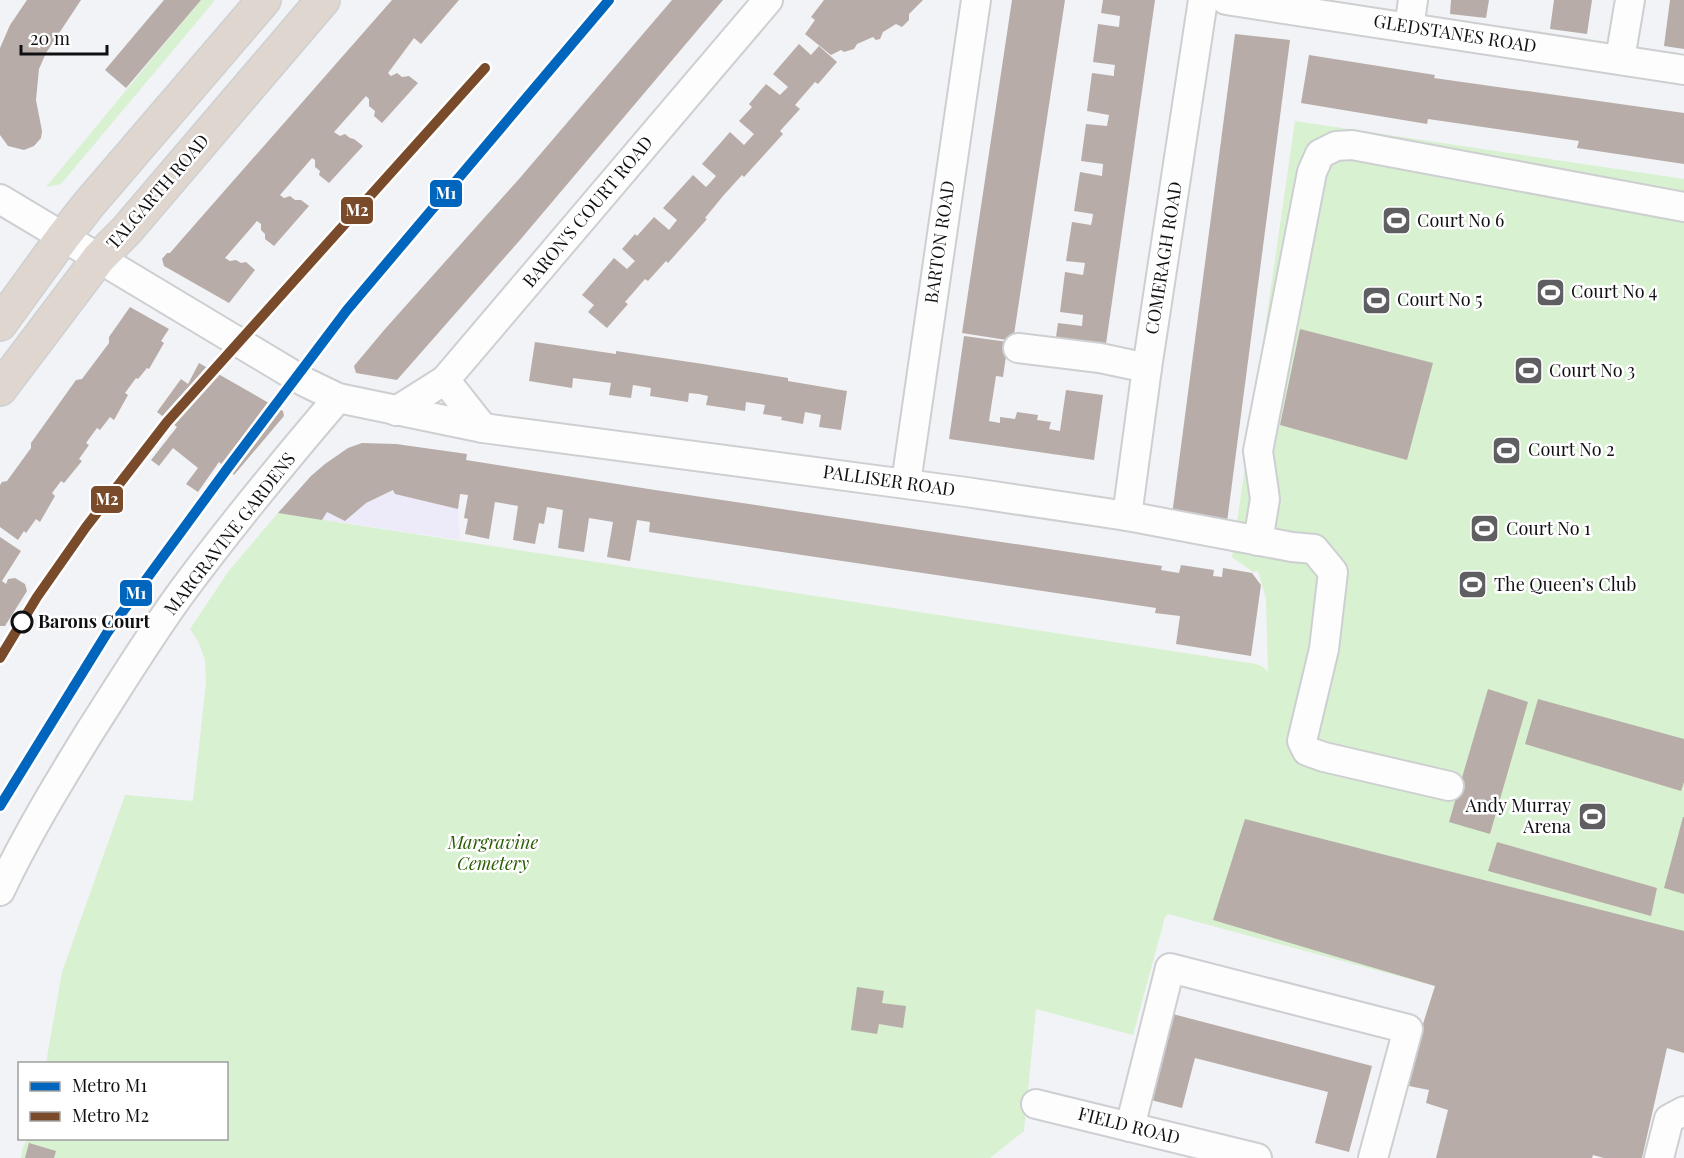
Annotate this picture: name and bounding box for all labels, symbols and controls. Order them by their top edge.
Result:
street label: GLEDSTANES ROAD [1372,8,1538,58]
scale bar [21,18,106,56]
text: 20 m [30,26,70,50]
street label: TALGARTH ROAD [101,129,214,254]
street label: BARON'S COURT ROAD [517,131,658,292]
line badge: M1 [429,179,463,208]
street label: BARTON ROAD [919,179,960,305]
street label: COMERAGH ROAD [1139,180,1187,336]
text: M1 [436,182,456,203]
line badge: M2 [340,196,374,225]
text: M2 [345,199,369,220]
sports icon: Court No 6 [1380,205,1412,237]
place label: Court No 6 [1417,208,1504,232]
sports icon: Court No 4 [1534,276,1566,308]
place label: Court No 4 [1571,279,1658,303]
sports icon: Court No 5 [1360,284,1392,316]
place label: Court No 5 [1397,287,1482,311]
sports icon: Court No 3 [1512,355,1544,387]
place label: Court No 3 [1549,358,1635,382]
sports icon: Court No 2 [1491,434,1523,466]
place label: Court No 2 [1528,437,1615,461]
street label: MARGRAVINE GARDENS [158,447,300,620]
street label: PALLISER ROAD [821,459,957,501]
line badge: M2 [90,485,124,514]
text: M2 [95,488,119,509]
sports icon: Court No 1 [1469,513,1501,545]
place label: Court No 1 [1506,516,1591,540]
sports icon: The Queen’s Club [1457,569,1489,601]
place label: The Queen’s Club [1494,572,1636,596]
line badge: M1 [119,579,153,607]
text: M1 [126,582,146,603]
place label: Barons Court [38,609,150,633]
marker: Barons Court [11,611,33,633]
place label: Andy Murray Arena [1464,793,1571,838]
sports icon: Andy Murray Arena [1576,800,1608,832]
park label: Margravine Cemetery [447,830,538,875]
legend [18,1062,228,1140]
text: Metro M1 [72,1073,148,1097]
street label: FIELD ROAD [1076,1101,1183,1149]
text: Metro M2 [72,1103,149,1127]

